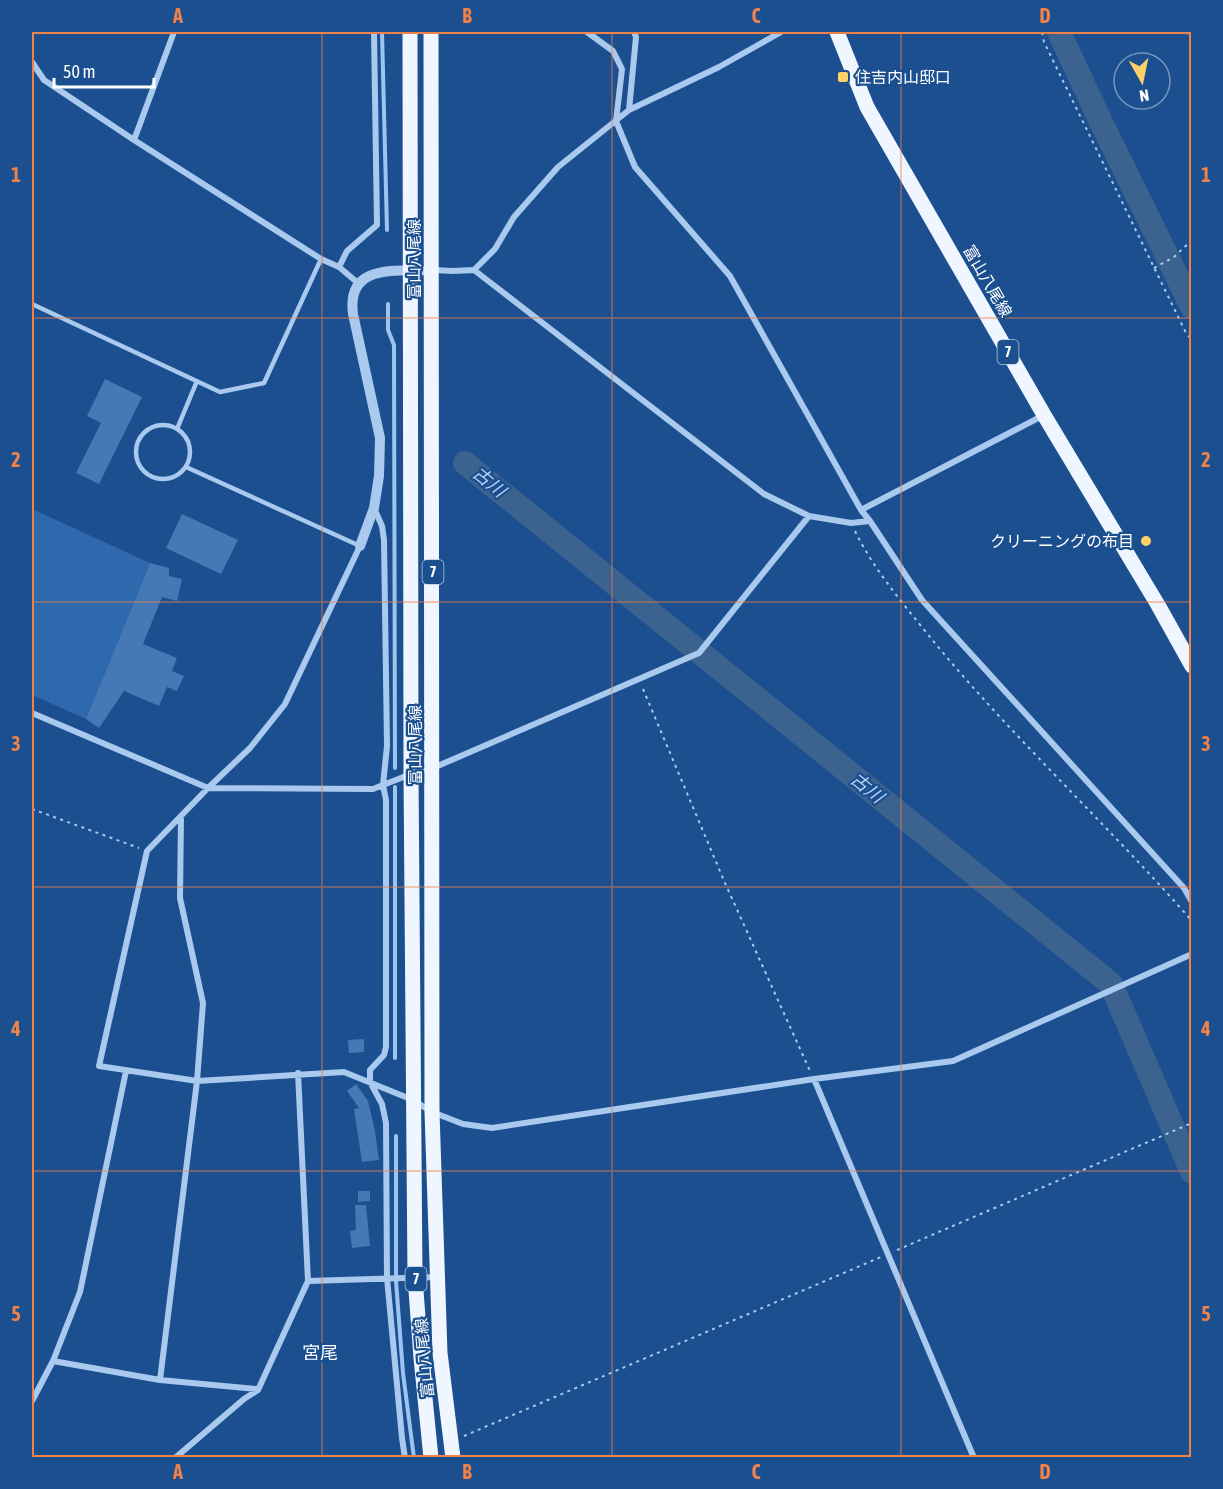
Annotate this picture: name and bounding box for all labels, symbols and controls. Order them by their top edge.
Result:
text: A [172,4,183,27]
text: B [462,4,472,27]
text: C [752,4,761,27]
text: D [1039,4,1051,27]
scale bar [54,51,154,89]
north arrow [1112,51,1172,111]
text: 50 m [63,61,95,82]
place label: 住吉内山邸口 [855,68,951,86]
marker: 住吉内山邸口 [836,70,850,84]
text: N [1138,86,1150,105]
text: 1 [11,163,21,186]
text: 1 [1201,163,1211,186]
street label: 富山八尾線 [405,219,423,299]
street label: 富山八尾線 [960,242,1016,320]
road number: 7 [998,340,1018,364]
text: 2 [11,448,21,471]
text: 2 [1201,448,1211,471]
water label: 古川 [469,462,511,502]
place label: クリーニングの布目 [990,532,1134,550]
marker: クリーニングの布目 [1139,534,1153,548]
road number: 7 [422,560,444,584]
street label: 富山八尾線 [406,705,424,785]
text: 3 [11,732,21,755]
text: 3 [1201,732,1211,755]
water label: 古川 [847,768,889,808]
text: 4 [10,1017,21,1040]
text: 4 [1200,1017,1211,1040]
road number: 7 [406,1267,426,1291]
text: 5 [11,1302,21,1325]
text: 5 [1201,1302,1211,1325]
street label: 富山八尾線 [412,1317,436,1399]
district label: 宮尾 [302,1342,338,1363]
text: A [172,1460,183,1483]
text: B [462,1460,472,1483]
text: C [752,1460,761,1483]
text: D [1039,1460,1051,1483]

